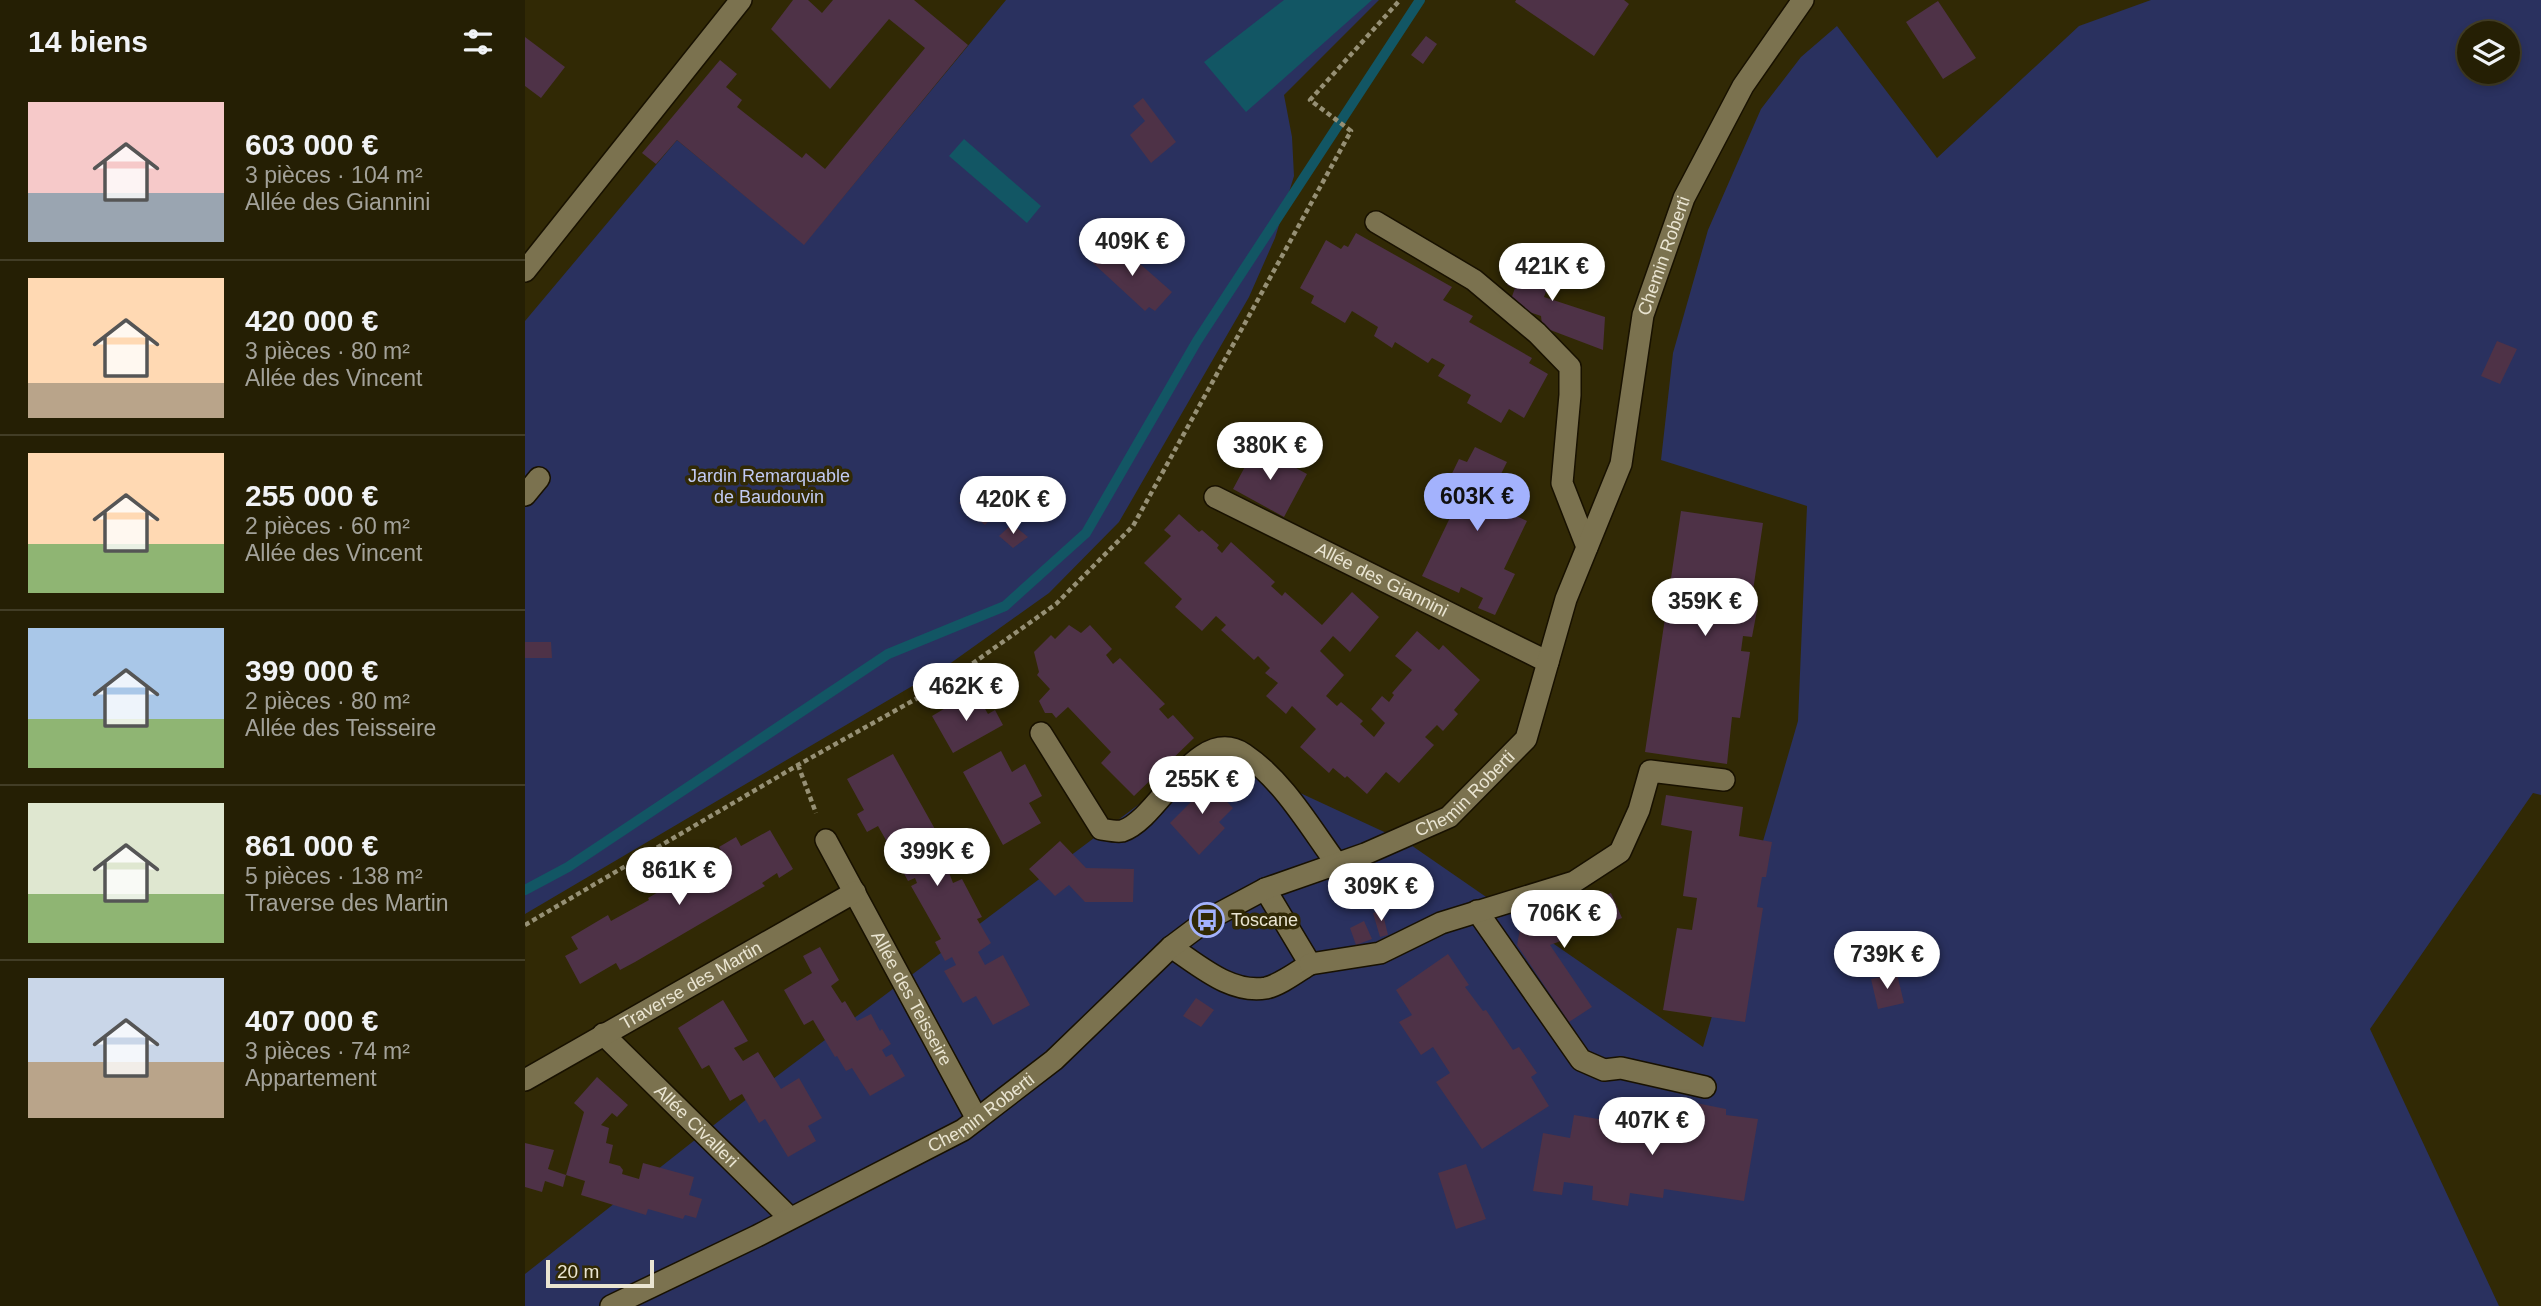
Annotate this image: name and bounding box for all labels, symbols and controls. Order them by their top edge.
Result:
map controls [2457,21,2520,84]
button: layers [2457,21,2520,84]
icon: filters [459,23,497,61]
text: 14 biens [28,25,148,58]
text: 603 000 € [245,128,378,161]
icon: home [84,130,168,214]
text: 3 pièces · 104 m² [245,162,423,188]
text: Allée des Giannini [245,189,430,215]
street label: Chemin Roberti [1634,193,1694,318]
pin: 409K € [1075,218,1189,278]
text: 409K € [1095,228,1169,254]
pin: 421K € [1495,244,1609,303]
text: 421K € [1515,253,1589,279]
text: 420 000 € [245,304,378,337]
icon: home [84,306,168,390]
text: 3 pièces · 80 m² [245,338,410,364]
text: Allée des Vincent [245,365,422,391]
pin: 380K € [1213,422,1327,482]
text: 380K € [1233,432,1307,458]
park label: Jardin Remarquable de Baudouvin [688,466,850,507]
pin: 603K € [1420,474,1534,533]
pin: 420K € [956,476,1070,536]
text: 255 000 € [245,479,378,512]
icon: home [84,481,168,565]
text: 603K € [1440,483,1514,509]
text: 420K € [976,486,1050,512]
text: 2 pièces · 60 m² [245,513,410,539]
street label: Allée des Giannini [1312,538,1451,621]
text: Allée des Vincent [245,540,422,566]
pin: 359K € [1648,578,1762,638]
text: 359K € [1668,588,1742,614]
text: 399 000 € [245,654,378,687]
icon: home [84,656,168,740]
pin: 462K € [909,664,1023,723]
text: 462K € [929,673,1003,699]
text: 2 pièces · 80 m² [245,688,410,714]
text: Allée des Teisseire [245,715,436,741]
street label: Chemin Roberti [1412,747,1519,841]
pin: 255K € [1145,756,1259,816]
text: 255K € [1165,766,1239,792]
pin: 399K € [880,828,994,888]
text: 861 000 € [245,829,378,862]
icon: home [84,831,168,915]
text: 399K € [900,838,974,864]
pin: 861K € [622,848,736,907]
text: 861K € [642,857,716,883]
text: 5 pièces · 138 m² [245,863,423,889]
pin: 309K € [1324,864,1438,923]
text: 309K € [1344,873,1418,899]
text: Traverse des Martin [245,890,449,916]
pin: 706K € [1507,890,1621,950]
text: 706K € [1527,900,1601,926]
bus stop icon: Toscane [1188,901,1226,939]
place label: Toscane [1231,910,1298,930]
street label: Allée des Teisseire [867,928,956,1069]
pin: 739K € [1830,932,1944,991]
street label: Traverse des Martin [617,937,765,1034]
text: 739K € [1850,941,1924,967]
text: 407 000 € [245,1004,378,1037]
icon: home [84,1006,168,1090]
text: 3 pièces · 74 m² [245,1038,410,1064]
text: Appartement [245,1065,377,1091]
street label: Chemin Roberti [925,1069,1038,1156]
street label: Allée Civalleri [650,1080,742,1171]
pin: 407K € [1595,1098,1709,1157]
text: 407K € [1615,1107,1689,1133]
scale bar [546,1257,655,1289]
text: 20 m [557,1261,599,1282]

